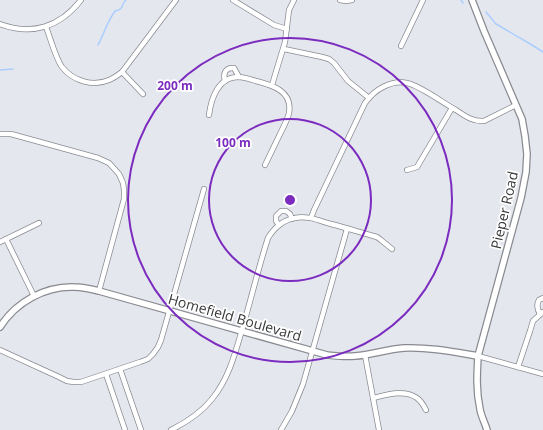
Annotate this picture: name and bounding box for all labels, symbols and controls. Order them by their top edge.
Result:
text: 200 m [157,77,193,94]
text: 100 m [215,134,251,151]
street label: Pieper Road [486,169,522,251]
centre of rings [283,193,297,207]
street label: Homefield Boulevard [166,289,304,345]

